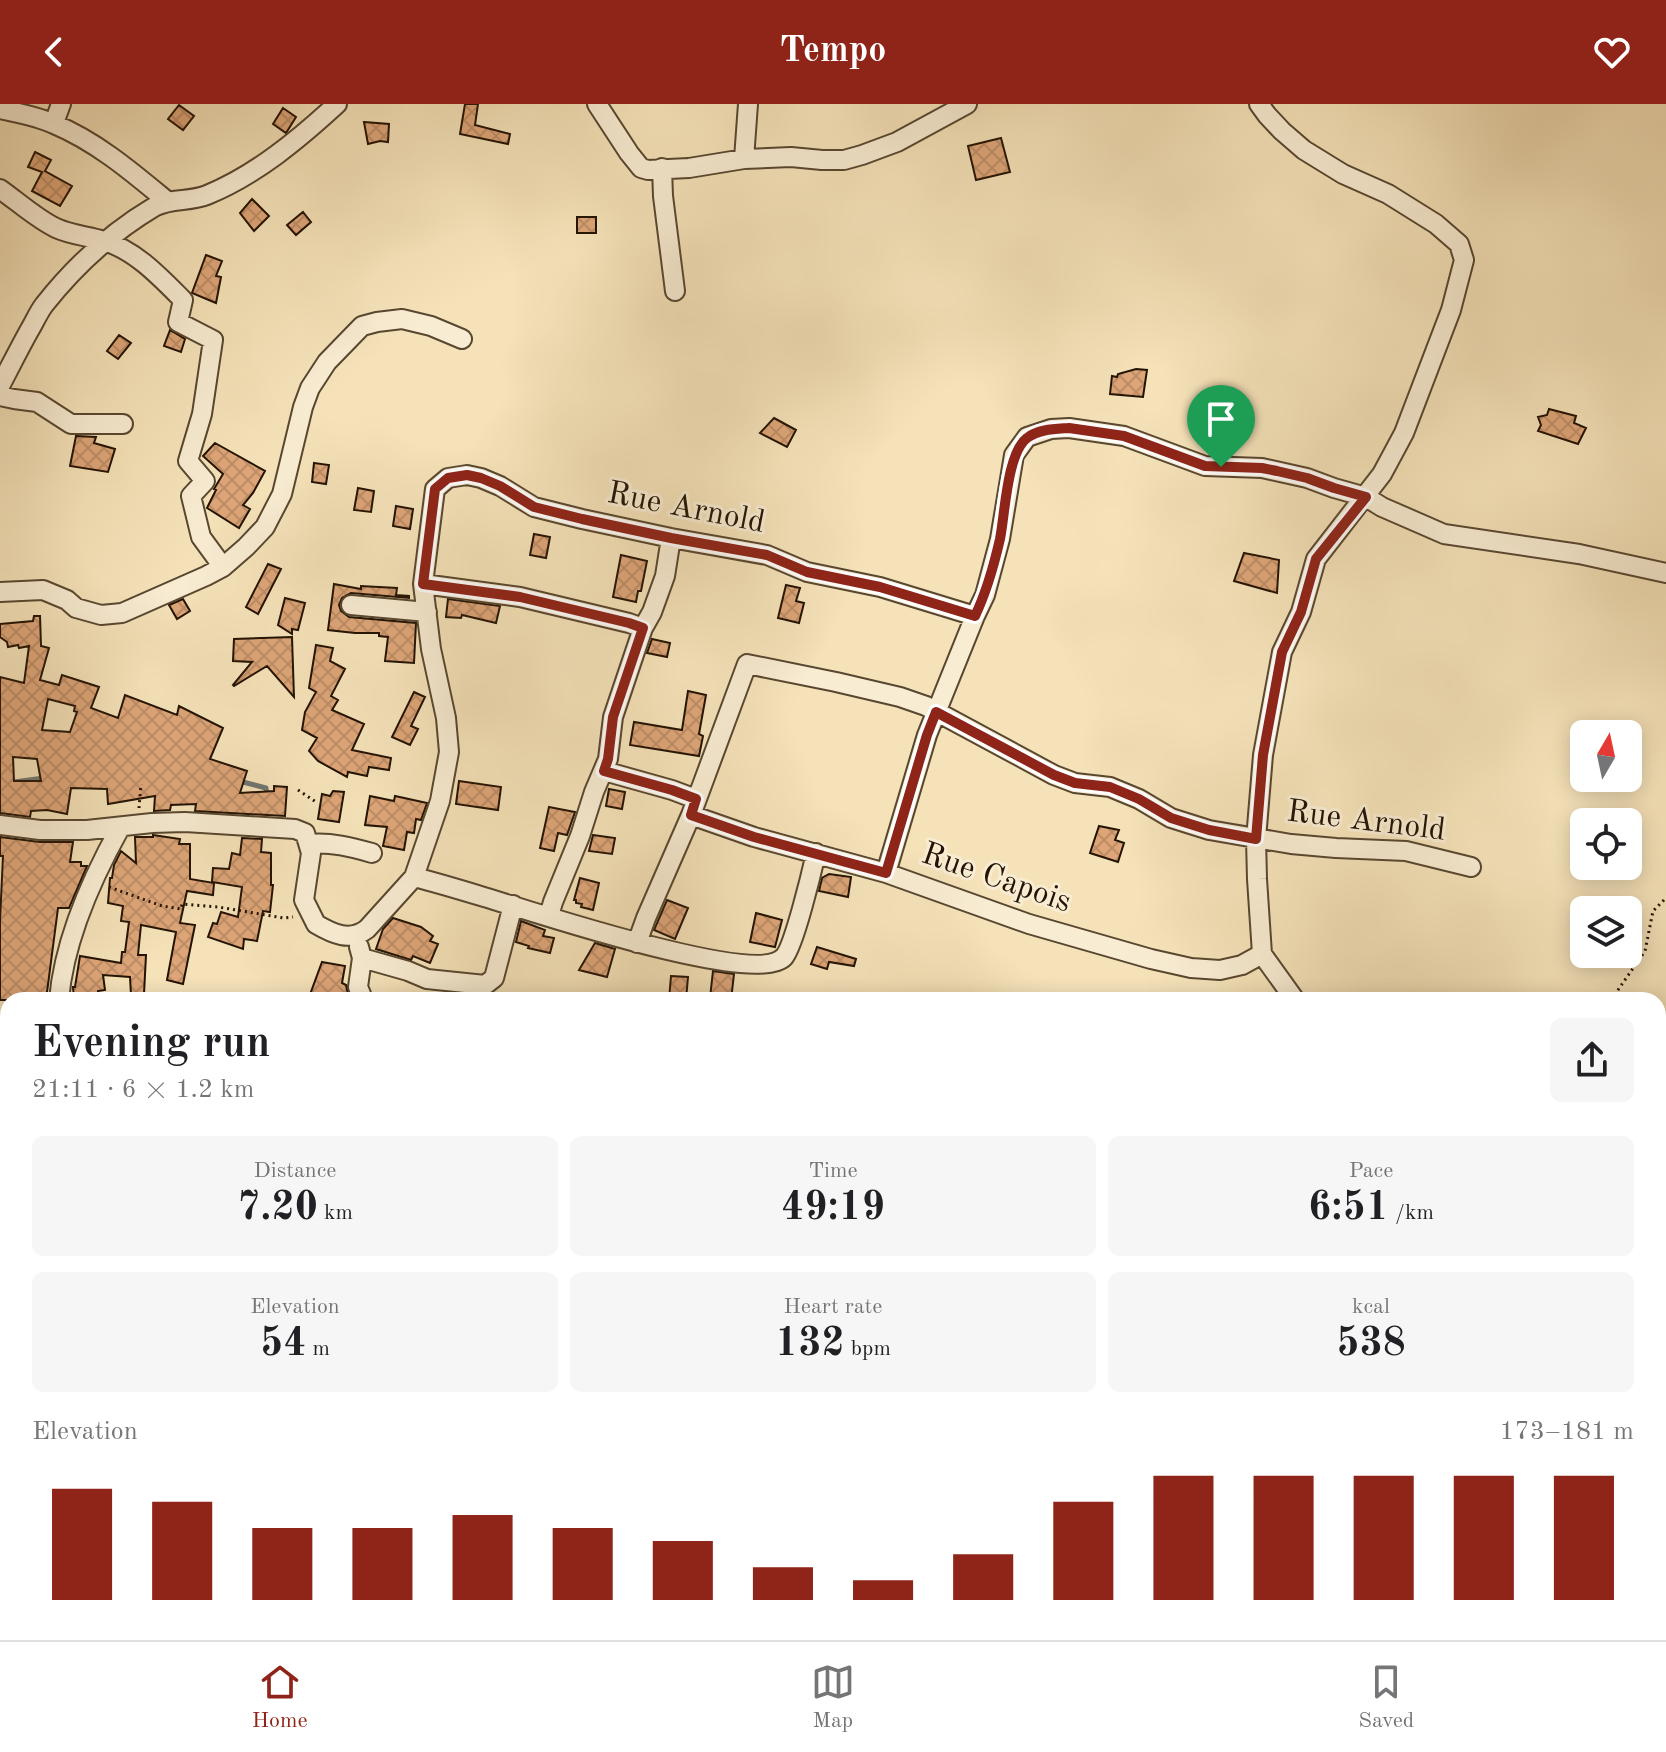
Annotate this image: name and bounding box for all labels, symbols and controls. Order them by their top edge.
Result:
icon: back [32,30,76,74]
icon: heart [1590,30,1634,74]
text: Tempo [780,34,887,70]
pin [1187,385,1255,467]
icon: arrive [1199,397,1243,441]
street label: Rue Arnold [605,478,767,540]
north arrow [1570,720,1642,792]
map controls [1570,720,1642,968]
street label: Rue Arnold [1285,796,1447,848]
button: locate [1570,808,1642,880]
street label: Rue Capois [917,838,1075,920]
button: layers [1570,896,1642,968]
button: share [1550,1018,1634,1102]
text: Evening run [32,1022,270,1066]
text: 21:11 · 6 × 1.2 km [32,1077,254,1103]
text: Distance [254,1160,336,1182]
text: Time [808,1160,858,1182]
text: Pace [1349,1160,1393,1182]
text: 7.20 [237,1189,318,1229]
text: 49:19 [781,1189,885,1229]
text: 6:51 [1308,1189,1389,1229]
text: km [318,1202,353,1224]
text: /km [1389,1202,1434,1224]
text: Elevation [250,1296,340,1318]
text: Heart rate [784,1296,882,1318]
text: kcal [1352,1296,1390,1318]
text: 54 [260,1325,306,1365]
text: 132 [775,1325,845,1365]
text: 538 [1336,1325,1406,1365]
text: m [306,1338,330,1360]
text: bpm [845,1338,891,1360]
text: Elevation [32,1419,138,1445]
text: 173–181 m [1499,1419,1634,1445]
tab: Home [252,1660,308,1735]
tab: Map [811,1660,855,1735]
tab: Saved [1358,1660,1414,1735]

